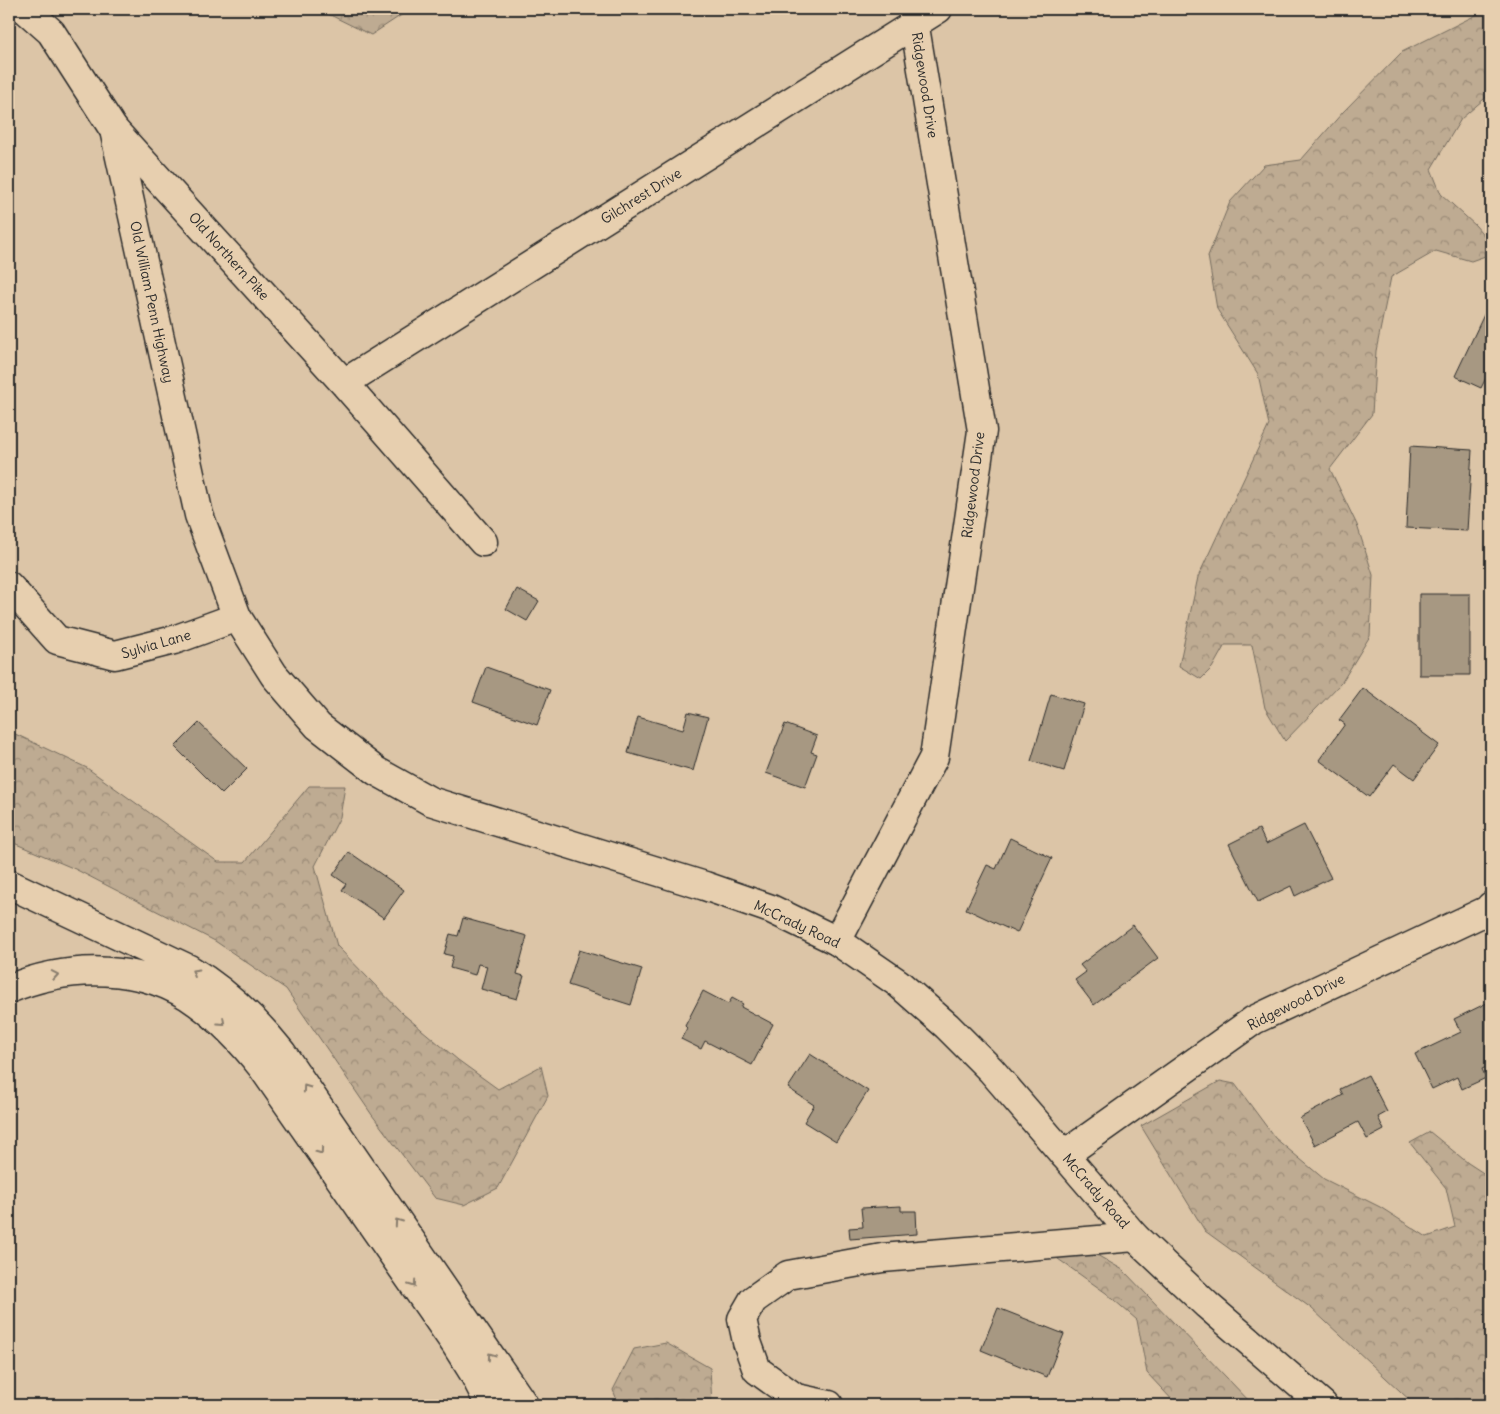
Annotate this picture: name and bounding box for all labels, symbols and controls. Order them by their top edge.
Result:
street label: Ridgewood Drive [908,31,942,139]
street label: Gilchrest Drive [597,164,685,228]
street label: Old Northern Pike [185,208,273,304]
street label: Old William Penn Highway [126,219,178,385]
street label: Ridgewood Drive [958,431,988,539]
street label: Sylvia Lane [119,626,193,662]
street label: McCrady Road [751,896,843,952]
one-way arrow [191,969,200,979]
one-way arrow [51,970,60,980]
street label: Ridgewood Drive [1244,970,1348,1034]
one-way arrow [216,1017,225,1026]
one-way arrow [303,1085,312,1094]
one-way arrow [314,1145,323,1155]
street label: McCrady Road [1059,1150,1133,1232]
one-way arrow [395,1218,404,1228]
one-way arrow [407,1278,416,1288]
one-way arrow [488,1352,497,1362]

